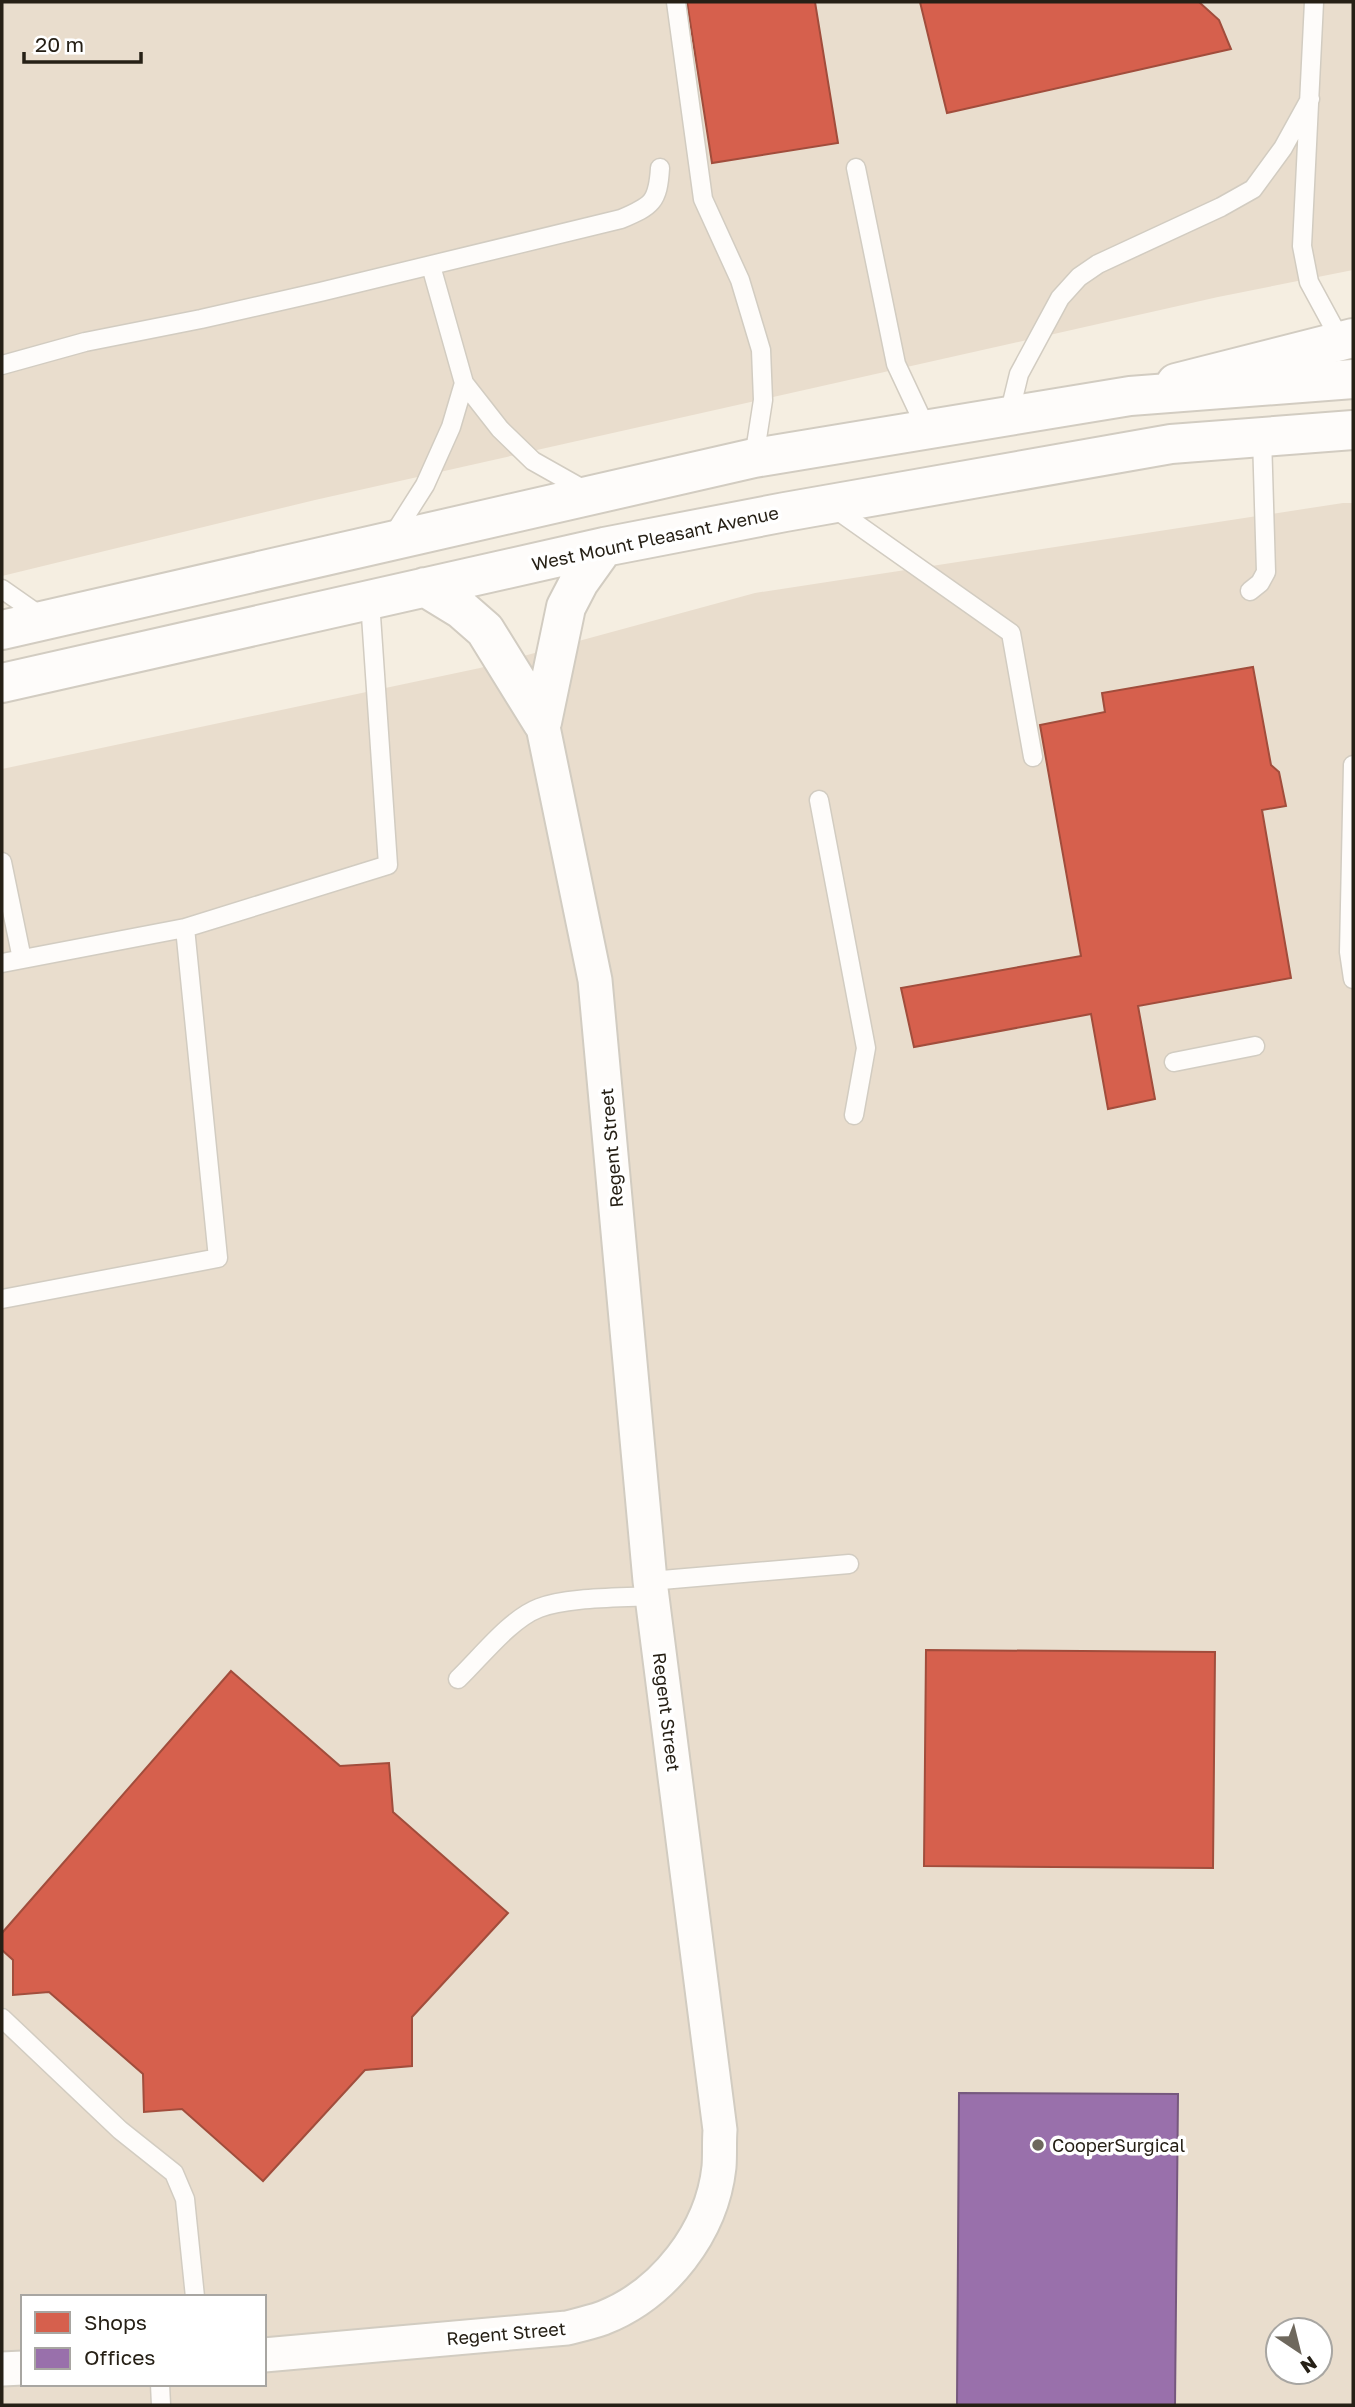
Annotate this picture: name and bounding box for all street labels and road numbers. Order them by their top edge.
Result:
street label: West Mount Pleasant Avenue [530,501,780,575]
street label: Regent Street [595,1087,627,1209]
street label: Regent Street [649,1651,685,1773]
street label: Regent Street [445,2317,567,2349]

